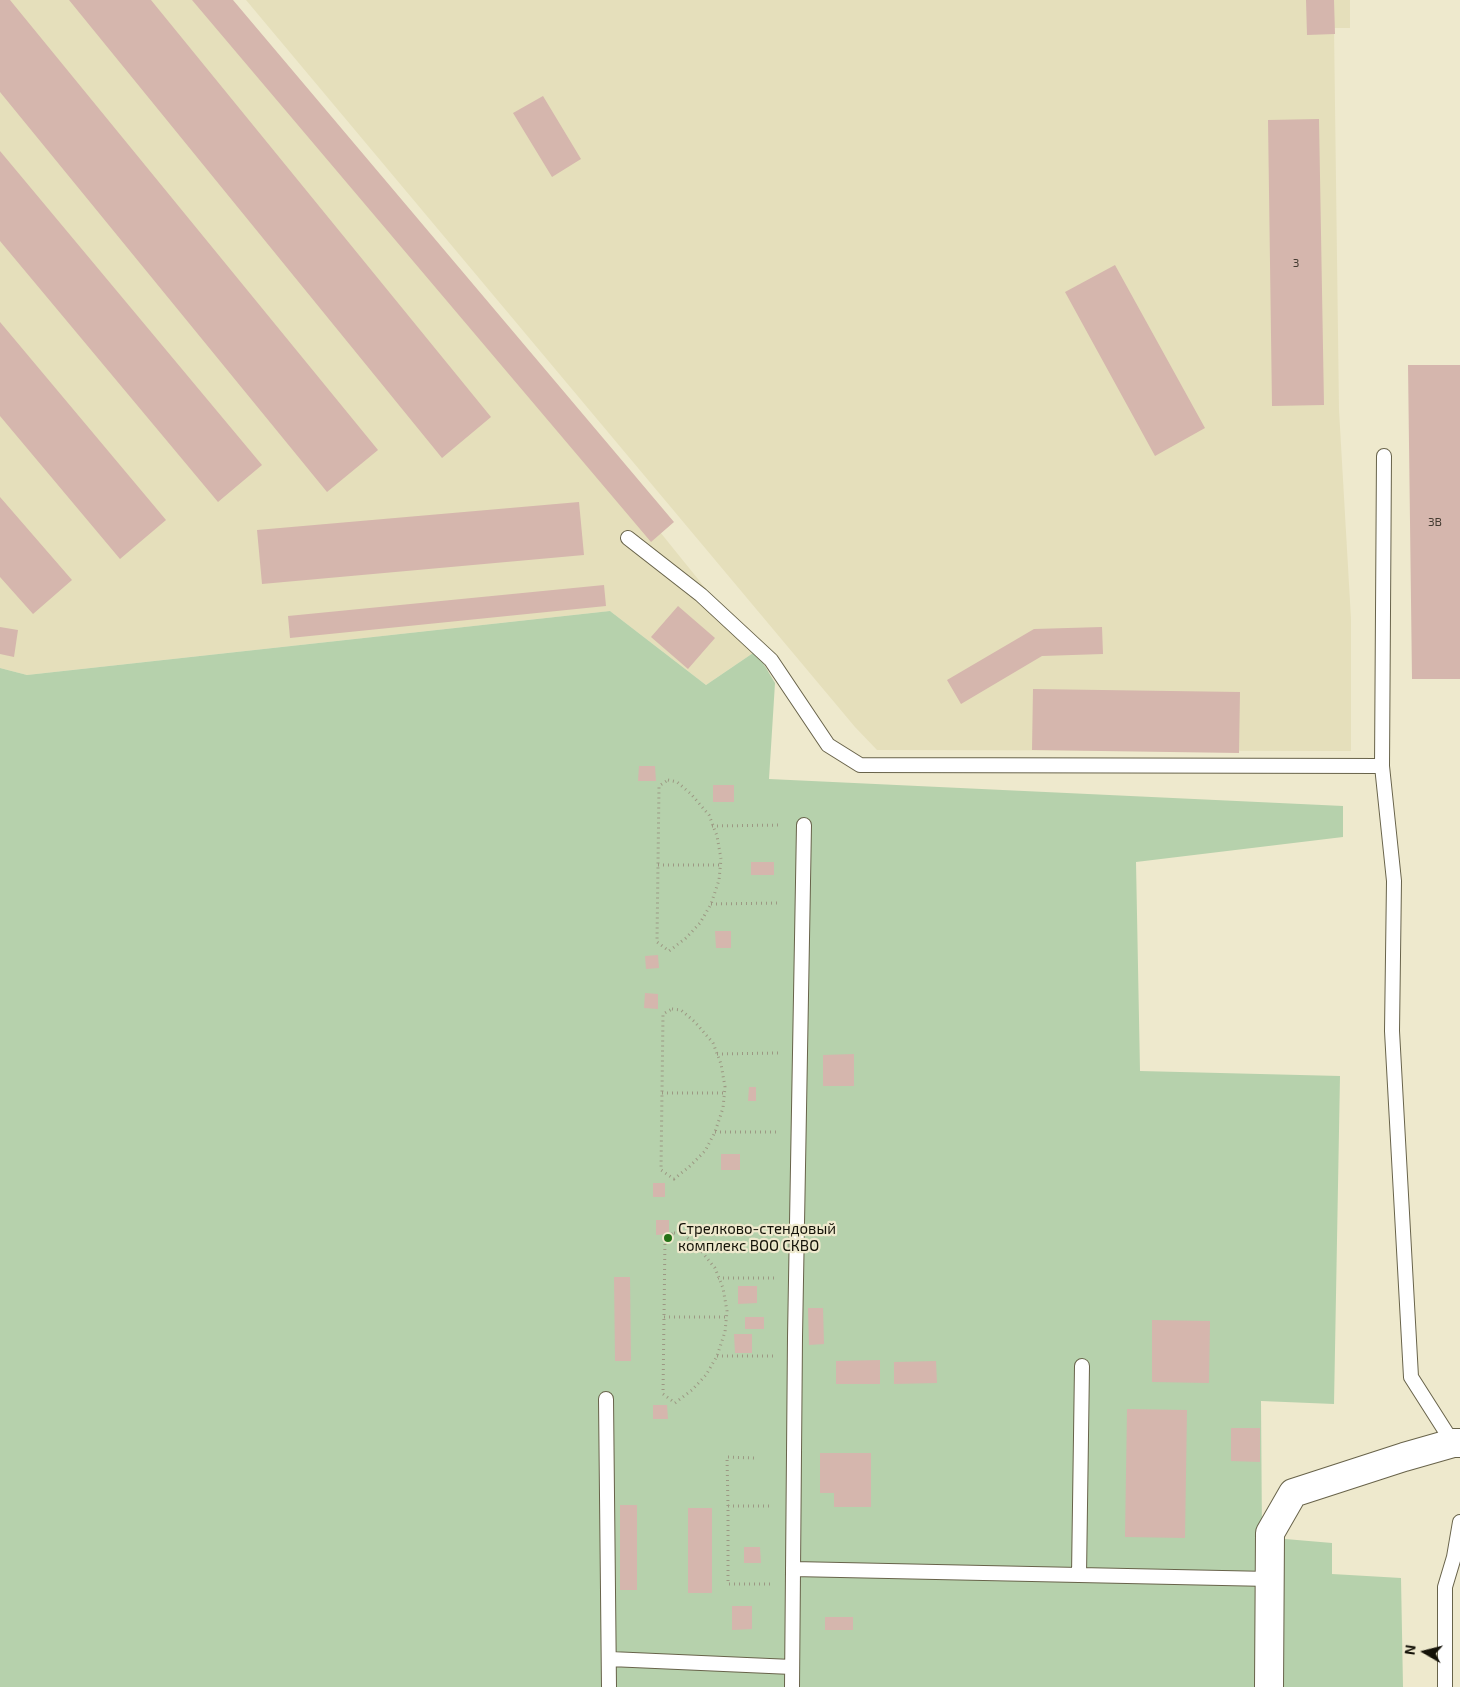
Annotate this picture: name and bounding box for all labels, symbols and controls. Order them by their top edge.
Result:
house number: 3 [1293,256,1299,270]
house number: 3В [1428,515,1442,529]
place label: Стрелково-стендовый комплекс ВОО СКВО [678,1220,836,1255]
marker: Стрелково-стендовый комплекс ВОО СКВО [662,1232,674,1244]
north arrow [1400,1627,1450,1677]
text: N [1401,1644,1419,1656]

